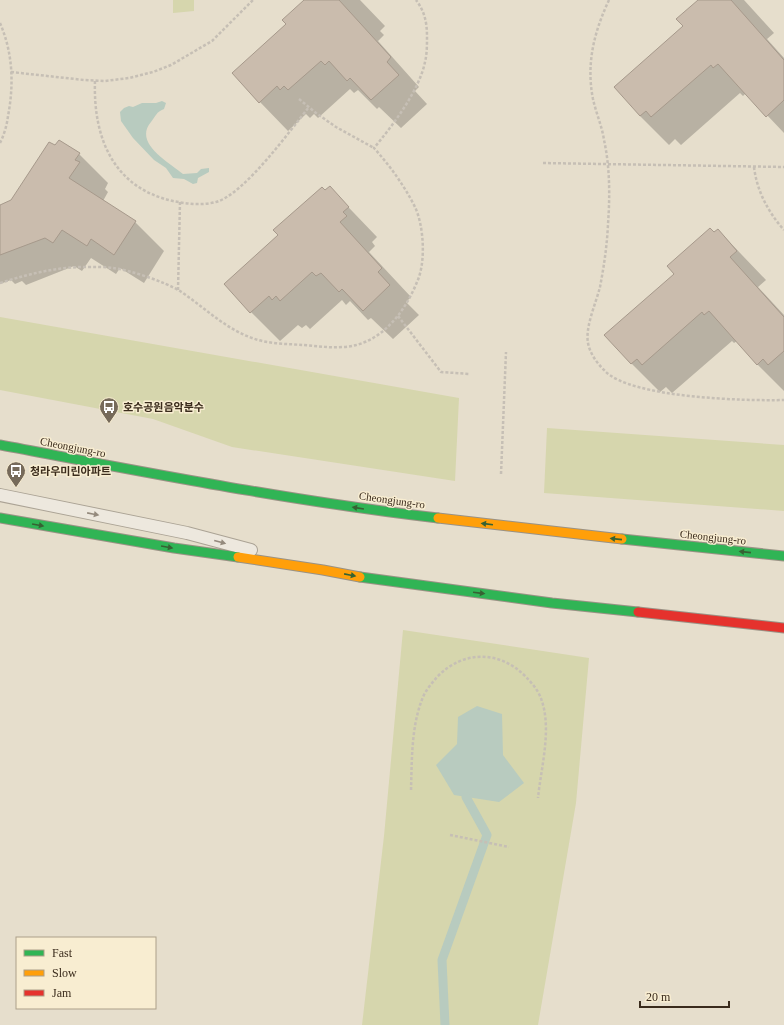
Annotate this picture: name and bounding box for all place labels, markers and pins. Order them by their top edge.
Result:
bus stop icon: 호수공원음악분수 [98,396,120,424]
place label: 호수공원음악분수 [123,401,204,413]
bus stop icon: 청라우미린아파트 [5,460,27,488]
place label: 청라우미린아파트 [30,465,111,477]

